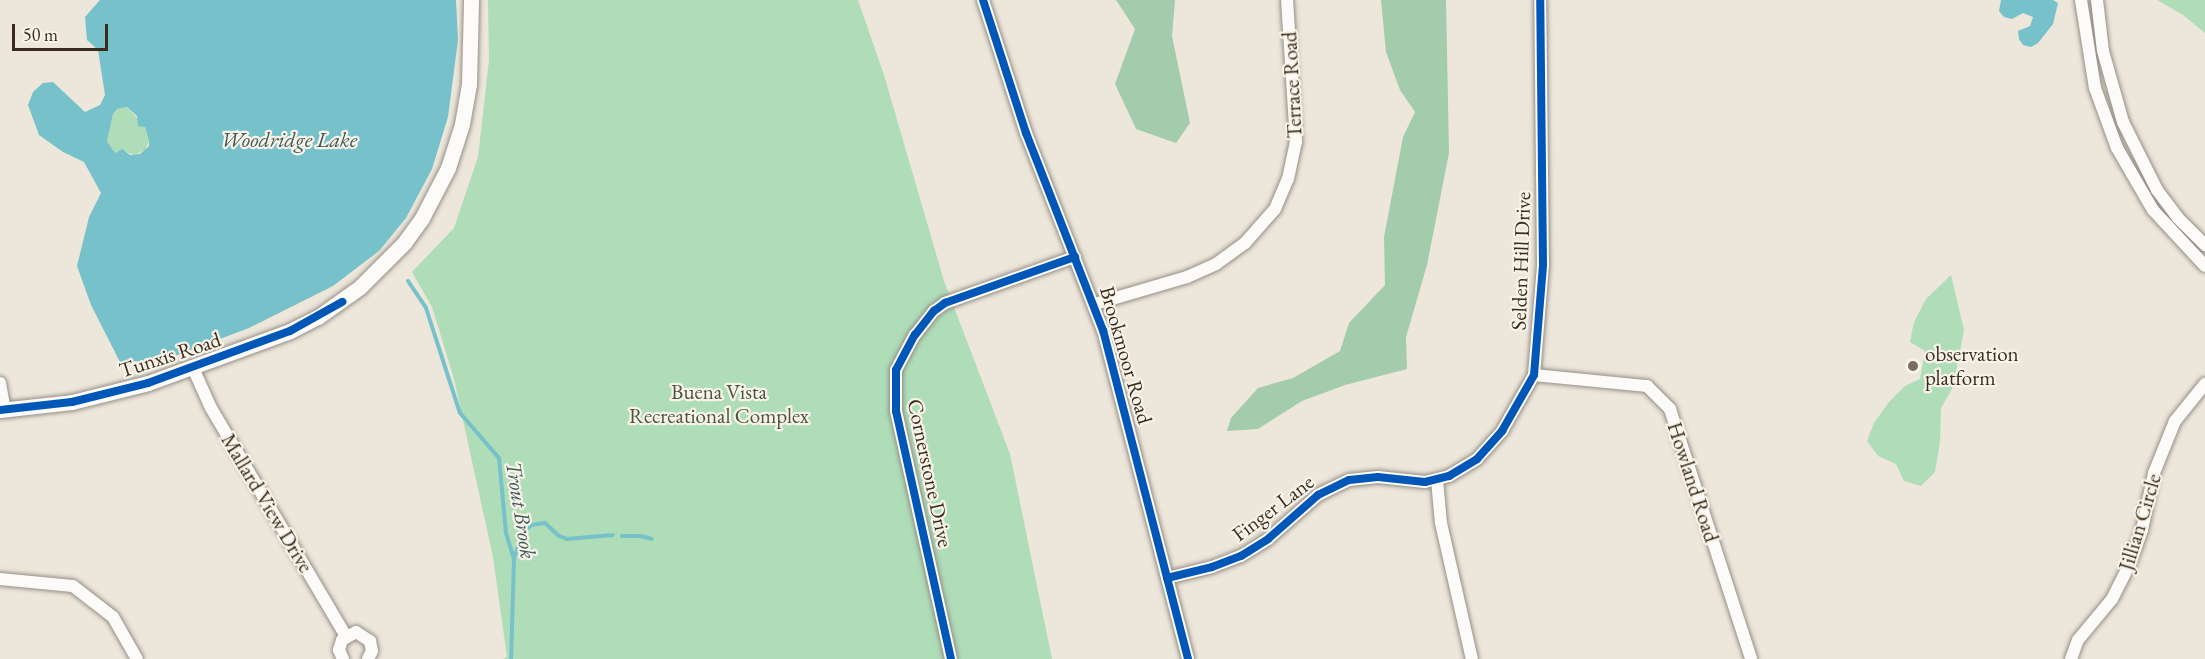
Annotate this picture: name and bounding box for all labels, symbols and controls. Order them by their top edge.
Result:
scale bar [15,12,111,50]
text: 50 m [23,23,58,46]
street label: Terrace Road [1277,31,1307,139]
water label: Woodridge Lake [221,127,357,153]
street label: Selden Hill Drive [1506,191,1536,331]
street label: Brookmoor Road [1094,283,1158,427]
street label: Tunxis Road [116,327,224,383]
place label: observation platform [1925,341,2019,391]
marker: observation platform [1906,359,1920,373]
park label: Buena Vista Recreational Complex [629,379,809,429]
street label: Cornerstone Drive [902,397,958,549]
street label: Howland Road [1662,419,1724,545]
street label: Mallard View Drive [216,429,318,577]
water label: Trout Brook [500,460,542,560]
street label: Finger Lane [1227,469,1319,547]
street label: Jillian Circle [2113,470,2167,574]

